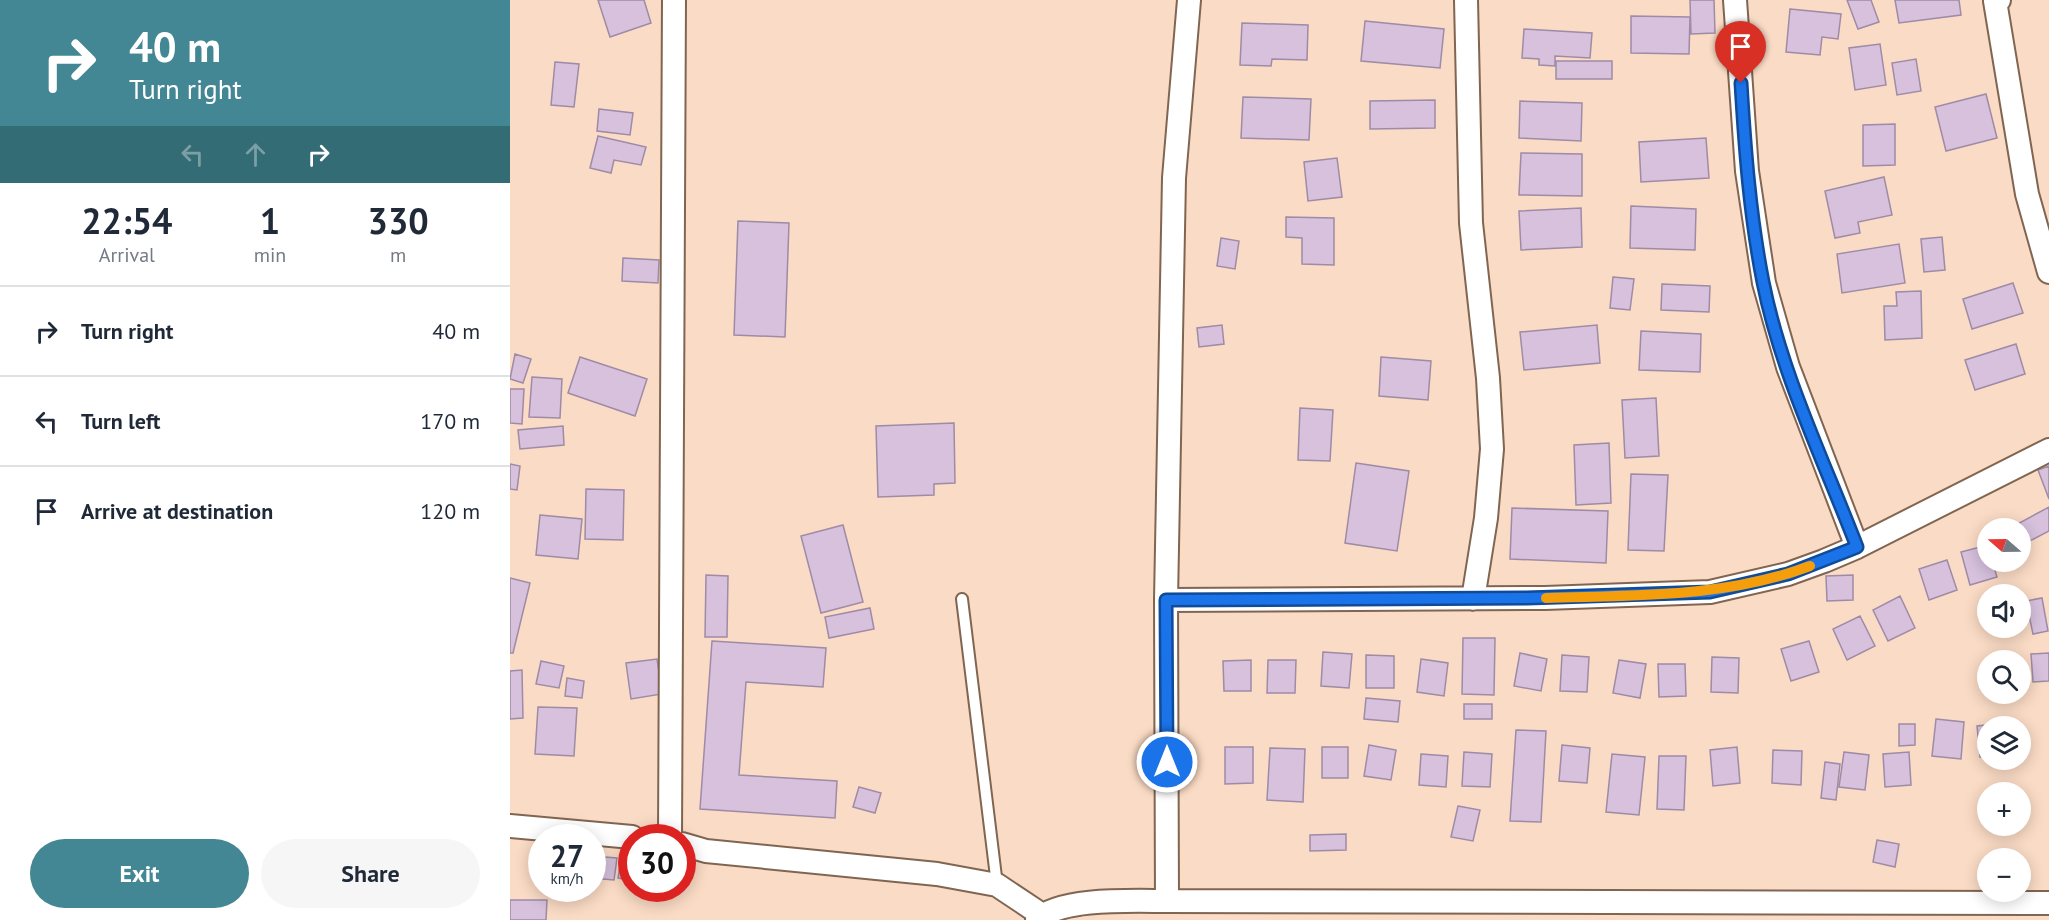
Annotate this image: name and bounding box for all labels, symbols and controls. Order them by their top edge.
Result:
text: 40 m [129,19,221,74]
pin [1715,21,1766,83]
icon: right [30,24,108,102]
icon: arrive [1724,30,1757,63]
text: Turn right [129,72,242,106]
icon: left [176,138,209,171]
icon: ahead [239,138,272,171]
icon: right [302,138,335,171]
text: 22:54 [81,197,173,244]
text: 1 [260,197,280,244]
text: 330 [368,197,429,244]
text: Arrival [99,242,155,268]
text: min [254,242,286,268]
text: m [390,242,406,268]
icon: right [30,315,63,348]
text: Turn right [81,317,173,345]
text: 40 m [432,317,480,345]
icon: left [30,405,63,438]
text: Turn left [81,407,161,435]
text: 170 m [420,407,480,435]
icon: arrive [30,495,63,528]
text: Arrive at destination [81,497,273,525]
text: 120 m [420,497,480,525]
north arrow [1977,518,2031,572]
map controls [1977,518,2031,902]
button: sound [1977,584,2031,638]
button: search [1977,650,2031,704]
button: layers [1977,716,2031,770]
position arrow [1135,730,1199,794]
button: + [1977,782,2031,836]
speed limit sign: 30 [618,824,696,902]
text: 27 [550,836,584,875]
button: Exit [30,839,249,908]
button: Share [261,839,480,908]
button: − [1977,848,2031,902]
text: km/h [551,869,583,888]

